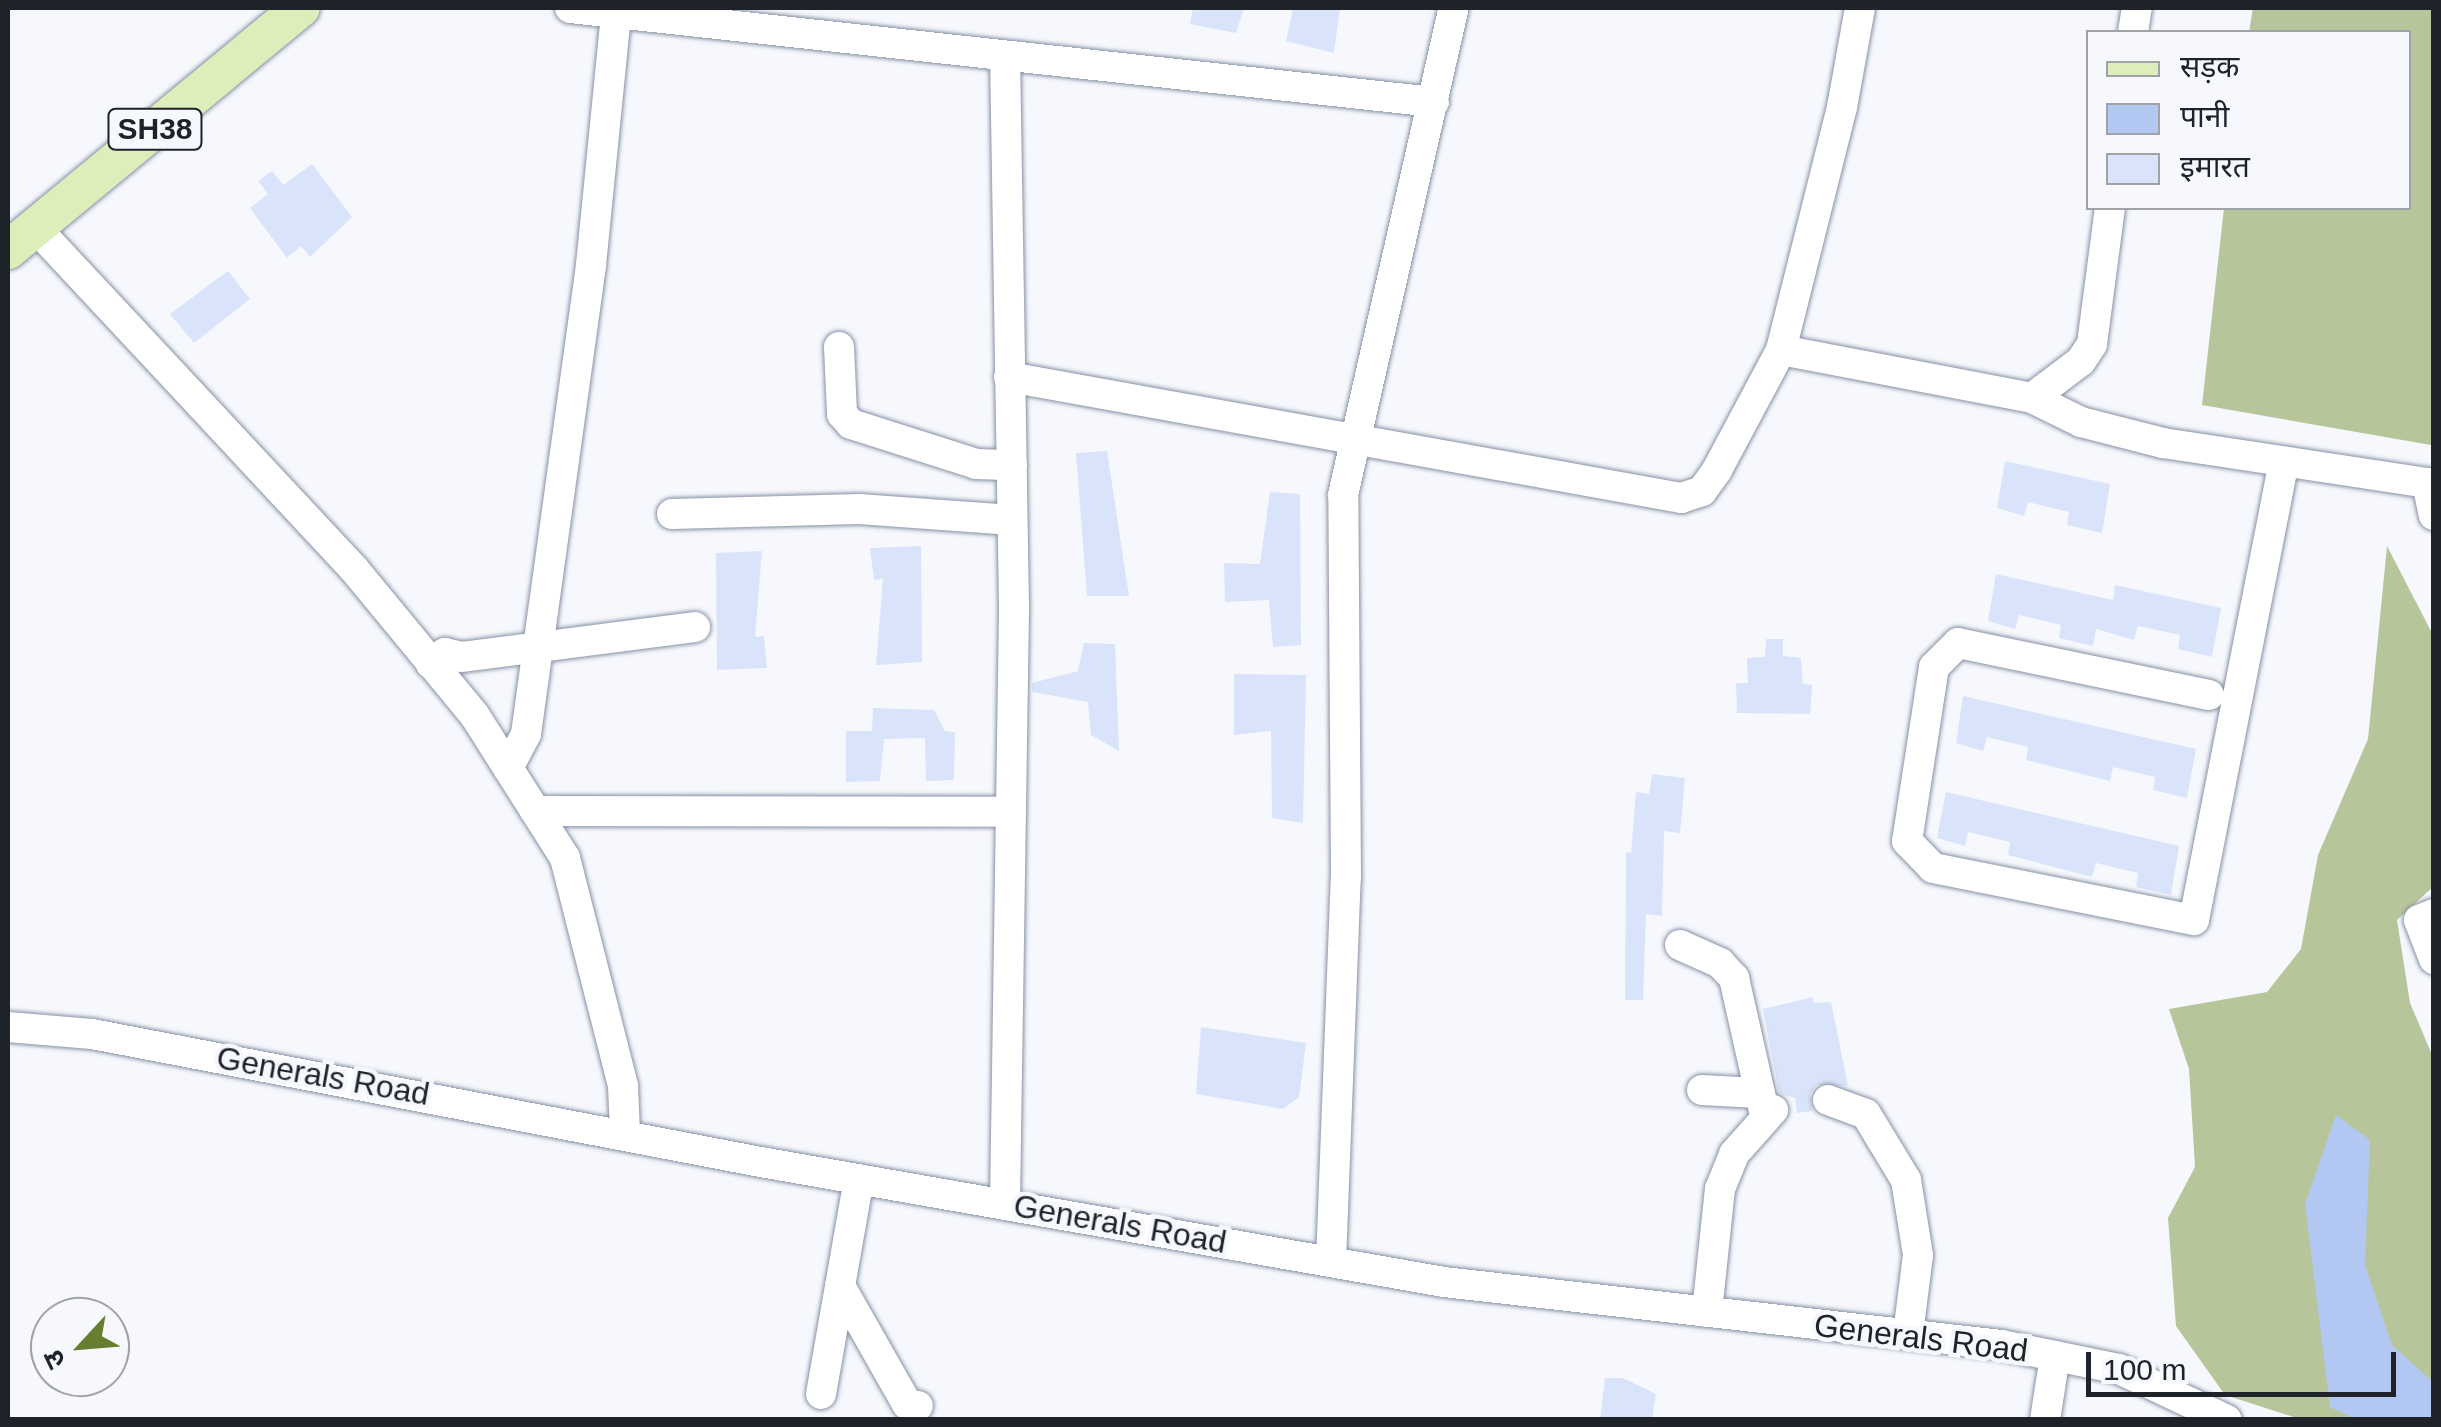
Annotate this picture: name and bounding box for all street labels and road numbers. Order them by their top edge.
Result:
road number: SH38 [105,104,205,154]
street label: Generals Road [214,1038,432,1114]
street label: Generals Road [1011,1186,1229,1262]
street label: Generals Road [1812,1306,2030,1370]

